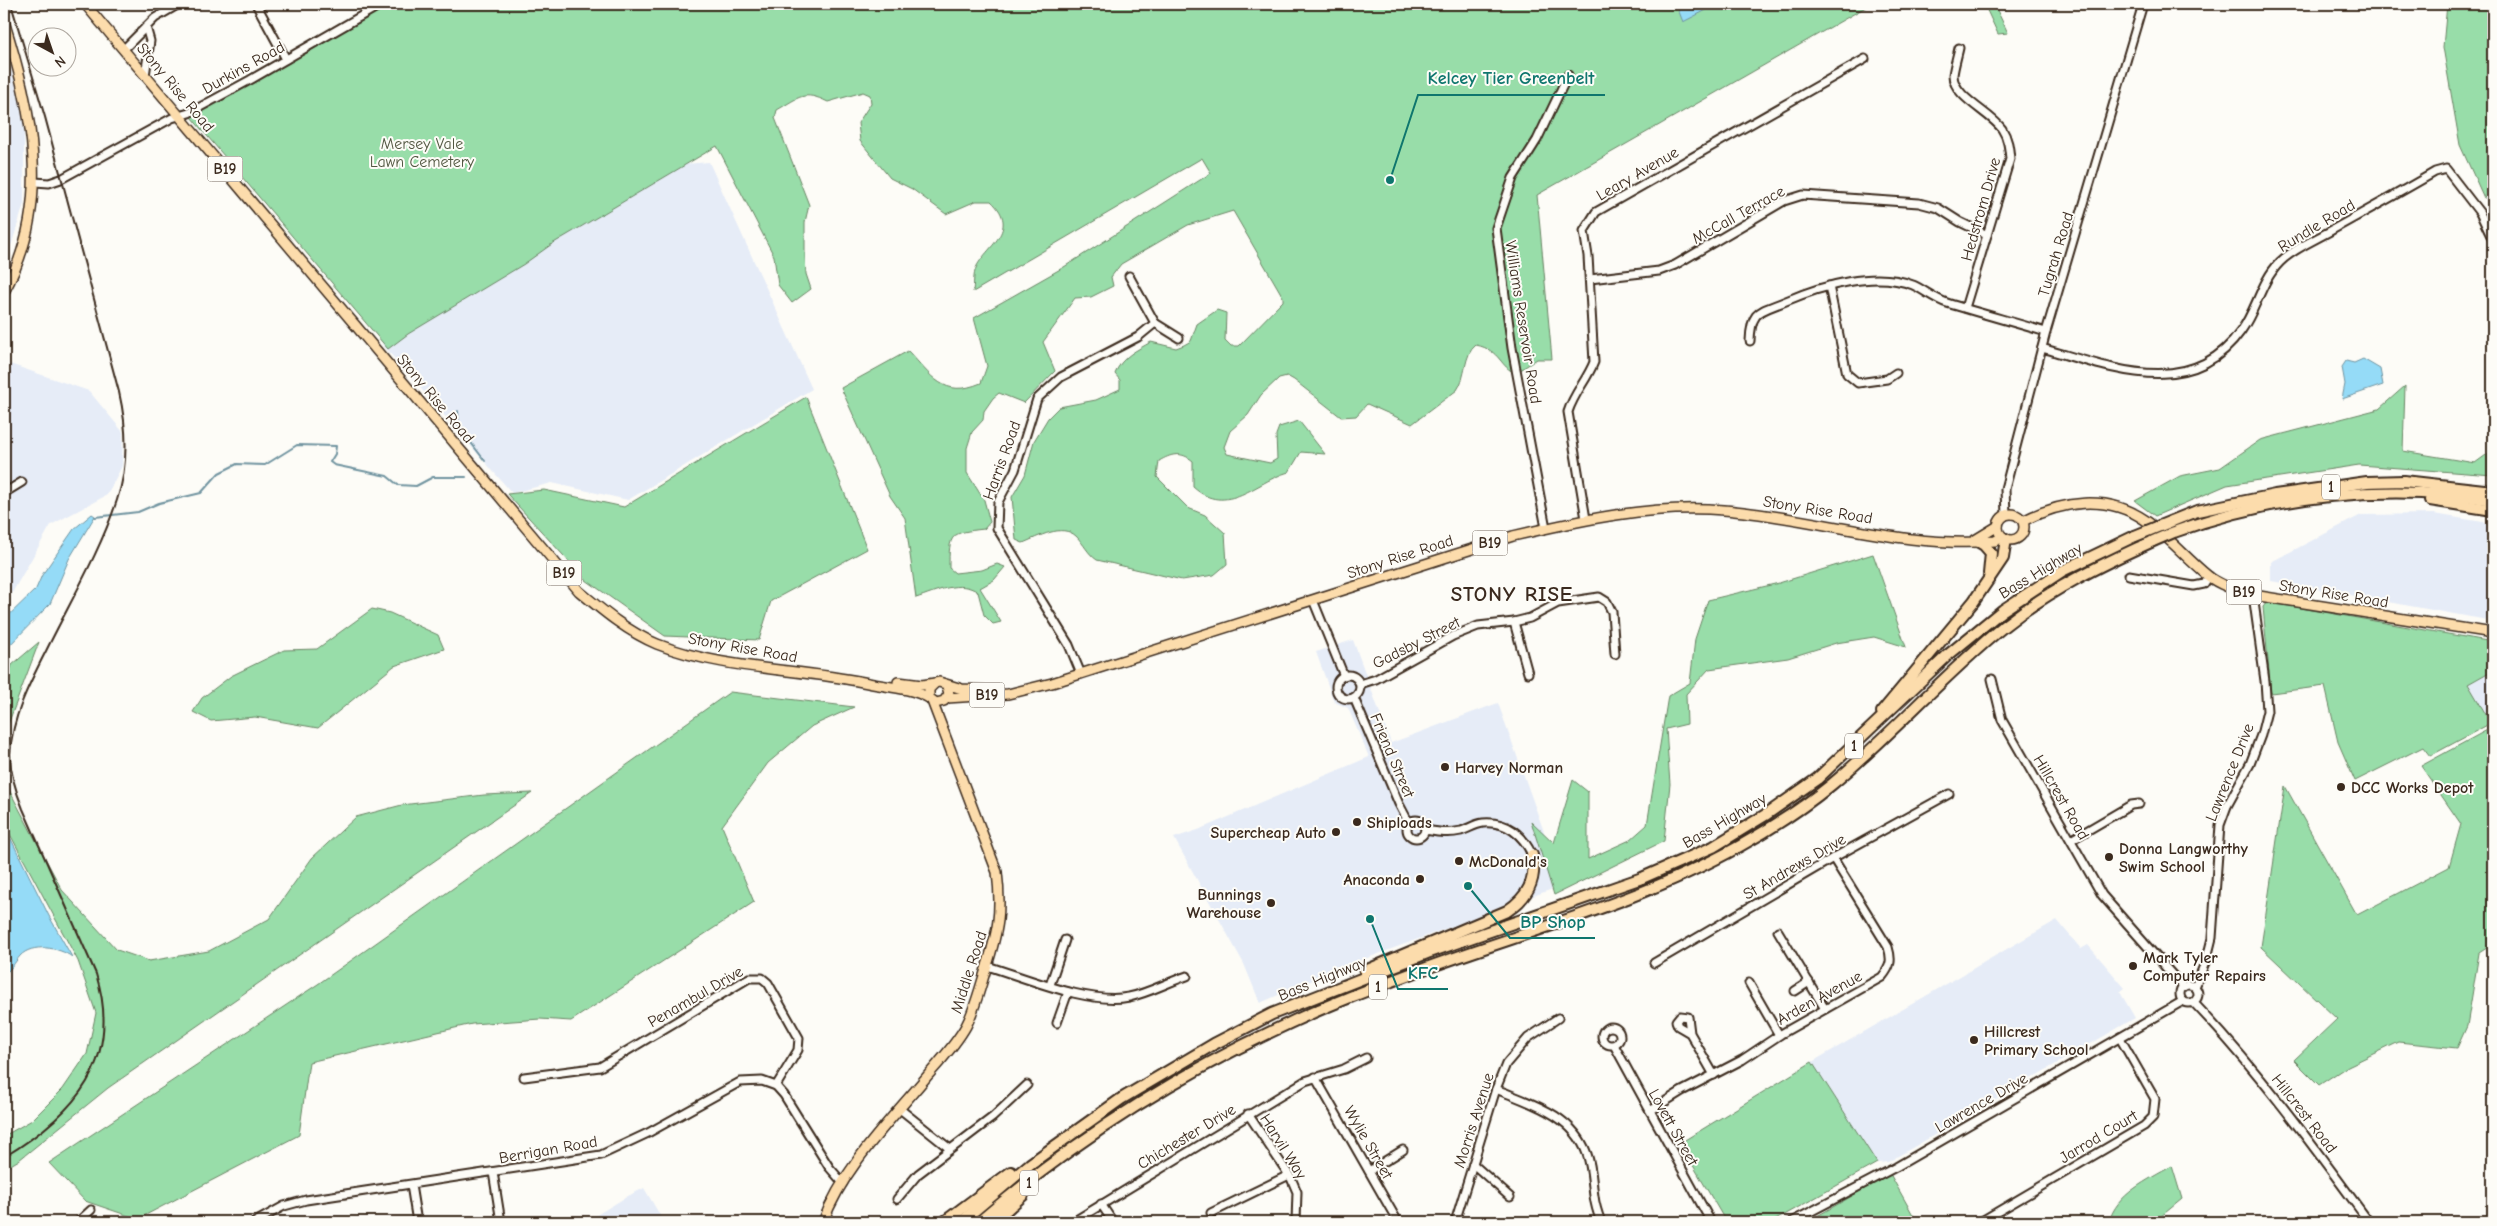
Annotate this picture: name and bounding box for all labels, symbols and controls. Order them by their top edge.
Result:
north arrow [28,28,78,78]
street label: Durkins Road [199,38,288,98]
street label: Stony Rise Road [133,40,218,136]
text: N [51,52,69,71]
callout: Kelcey Tier Greenbelt [1418,62,1605,95]
text: Kelcey Tier Greenbelt [1428,68,1595,89]
park label: Mersey Vale Lawn Cemetery [370,135,475,171]
street label: Leary Avenue [1593,143,1682,205]
street label: Hedstrom Drive [1958,155,2004,263]
road number: B19 [208,156,242,182]
street label: McCall Terrace [1689,182,1788,248]
street label: Rundle Road [2275,196,2358,256]
street label: Tugrah Road [2035,210,2077,299]
street label: Williams Reservoir Road [1501,239,1545,405]
street label: Stony Rise Road [393,351,478,447]
street label: Harris Road [979,418,1025,502]
road number: 1 [2322,474,2340,500]
street label: Stony Rise Road [1762,492,1874,528]
road number: B19 [1472,530,1508,556]
street label: Stony Rise Road [1345,531,1456,583]
street label: Bass Highway [1996,539,2086,603]
road number: B19 [546,560,582,586]
street label: Stony Rise Road [2278,576,2390,612]
road number: B19 [2226,580,2262,604]
district label: STONY RISE [1451,582,1573,606]
street label: Gadsby Street [1370,613,1464,673]
street label: Stony Rise Road [687,630,799,666]
road number: B19 [970,682,1004,708]
street label: Friend Street [1366,710,1418,801]
street label: Lawrence Drive [2202,721,2258,824]
road number: 1 [1845,734,1863,758]
street label: Hillcrest Road [2030,752,2093,843]
place label: Harvey Norman [1455,759,1563,777]
marker: Harvey Norman [1439,761,1451,773]
place label: DCC Works Depot [2351,779,2474,797]
marker: DCC Works Depot [2335,781,2347,793]
street label: Bass Highway [1679,789,1770,852]
place label: Shiploads [1367,814,1432,832]
marker: Shiploads [1351,816,1363,828]
place label: Supercheap Auto [1211,824,1326,842]
marker: Supercheap Auto [1330,826,1342,838]
street label: St Andrews Drive [1740,830,1849,904]
place label: Donna Langworthy Swim School [2119,840,2249,876]
marker: Donna Langworthy Swim School [2103,851,2115,863]
place label: McDonald's [1469,853,1547,871]
marker: McDonald's [1453,855,1465,867]
place label: Anaconda [1343,871,1410,889]
marker: Anaconda [1414,873,1426,885]
place label: Bunnings Warehouse [1187,886,1261,922]
marker: Bunnings Warehouse [1265,897,1277,909]
callout: BP Shop [1510,905,1595,938]
text: BP Shop [1520,912,1586,933]
street label: Middle Road [947,929,991,1016]
place label: Mark Tyler Computer Repairs [2143,949,2266,985]
street label: Bass Highway [1276,953,1370,1005]
callout: KFC [1398,956,1448,989]
marker: Mark Tyler Computer Repairs [2127,960,2139,972]
street label: Penambul Drive [645,962,746,1031]
text: KFC [1408,963,1439,984]
street label: Arden Avenue [1774,967,1865,1029]
road number: 1 [1369,974,1387,1000]
place label: Hillcrest Primary School [1984,1023,2089,1059]
marker: Hillcrest Primary School [1968,1034,1980,1046]
street label: Lawrence Drive [1932,1069,2031,1137]
street label: Morris Avenue [1450,1070,1498,1170]
street label: Hillcrest Road [2268,1071,2341,1157]
street label: Lovett Street [1645,1086,1702,1169]
street label: Chichester Drive [1134,1100,1239,1173]
street label: Wylie Street [1340,1103,1397,1183]
street label: Jarrod Court [2056,1106,2141,1167]
street label: Harvil Way [1256,1111,1311,1183]
street label: Berrigan Road [497,1132,599,1168]
road number: 1 [1020,1170,1038,1196]

